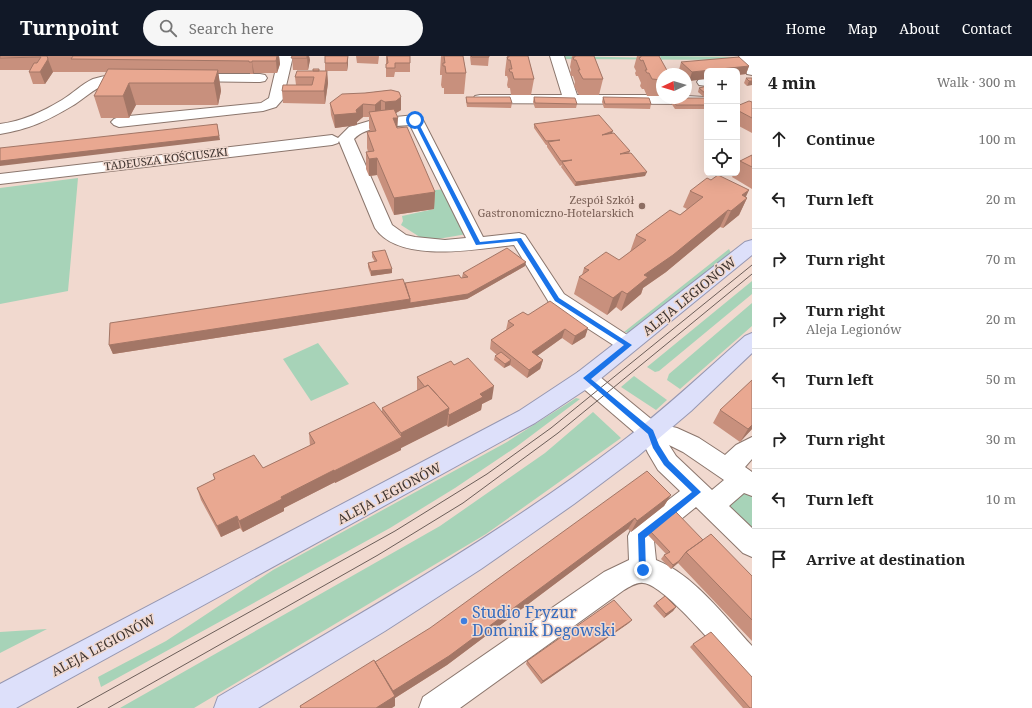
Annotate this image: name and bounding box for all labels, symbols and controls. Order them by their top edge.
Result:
search box [143,10,423,46]
text: Turnpoint [20,15,119,41]
icon: search [157,17,179,39]
text: Search here [189,18,274,38]
text: Home [786,19,826,38]
text: Map [848,19,877,38]
text: About [899,19,940,38]
text: Contact [962,19,1012,38]
north arrow [656,68,692,104]
map controls [704,68,740,176]
button: + [704,68,740,104]
text: 4 min [768,71,816,94]
text: Walk · 300 m [937,73,1016,91]
button: − [704,104,740,140]
route start [406,111,424,129]
icon: ahead [768,128,790,150]
text: Continue [806,129,875,149]
text: 100 m [979,130,1016,148]
button: locate [704,140,740,176]
street label: TADEUSZA KOŚCIUSZKI [103,143,229,174]
icon: left [768,188,790,210]
text: Turn left [806,189,874,209]
text: 20 m [986,190,1016,208]
place label: Zespół Szkół Gastronomiczno-Hotelarskich [477,192,634,220]
marker: Zespół Szkół Gastronomiczno-Hotelarskich [637,201,647,211]
icon: right [768,248,790,270]
text: Turn right [806,249,885,269]
text: 70 m [986,250,1016,268]
street label: ALEJA LEGIONÓW [639,252,740,339]
text: Turn right [806,300,885,320]
icon: right [768,308,790,330]
text: 20 m [986,310,1016,328]
text: Aleja Legionów [806,320,902,338]
icon: left [768,368,790,390]
text: Turn left [806,369,874,389]
text: 50 m [986,370,1016,388]
icon: right [768,428,790,450]
text: Turn right [806,429,885,449]
text: 30 m [986,430,1016,448]
street label: ALEJA LEGIONÓW [334,458,444,528]
icon: left [768,488,790,510]
text: Turn left [806,489,874,509]
text: 10 m [986,490,1016,508]
icon: arrive [768,548,790,570]
text: Arrive at destination [806,549,965,569]
route end [634,561,652,579]
place label: Studio Fryzur Dominik Degowski [472,601,616,641]
street label: ALEJA LEGIONÓW [48,610,158,680]
marker: Studio Fryzur Dominik Degowski [459,616,469,626]

